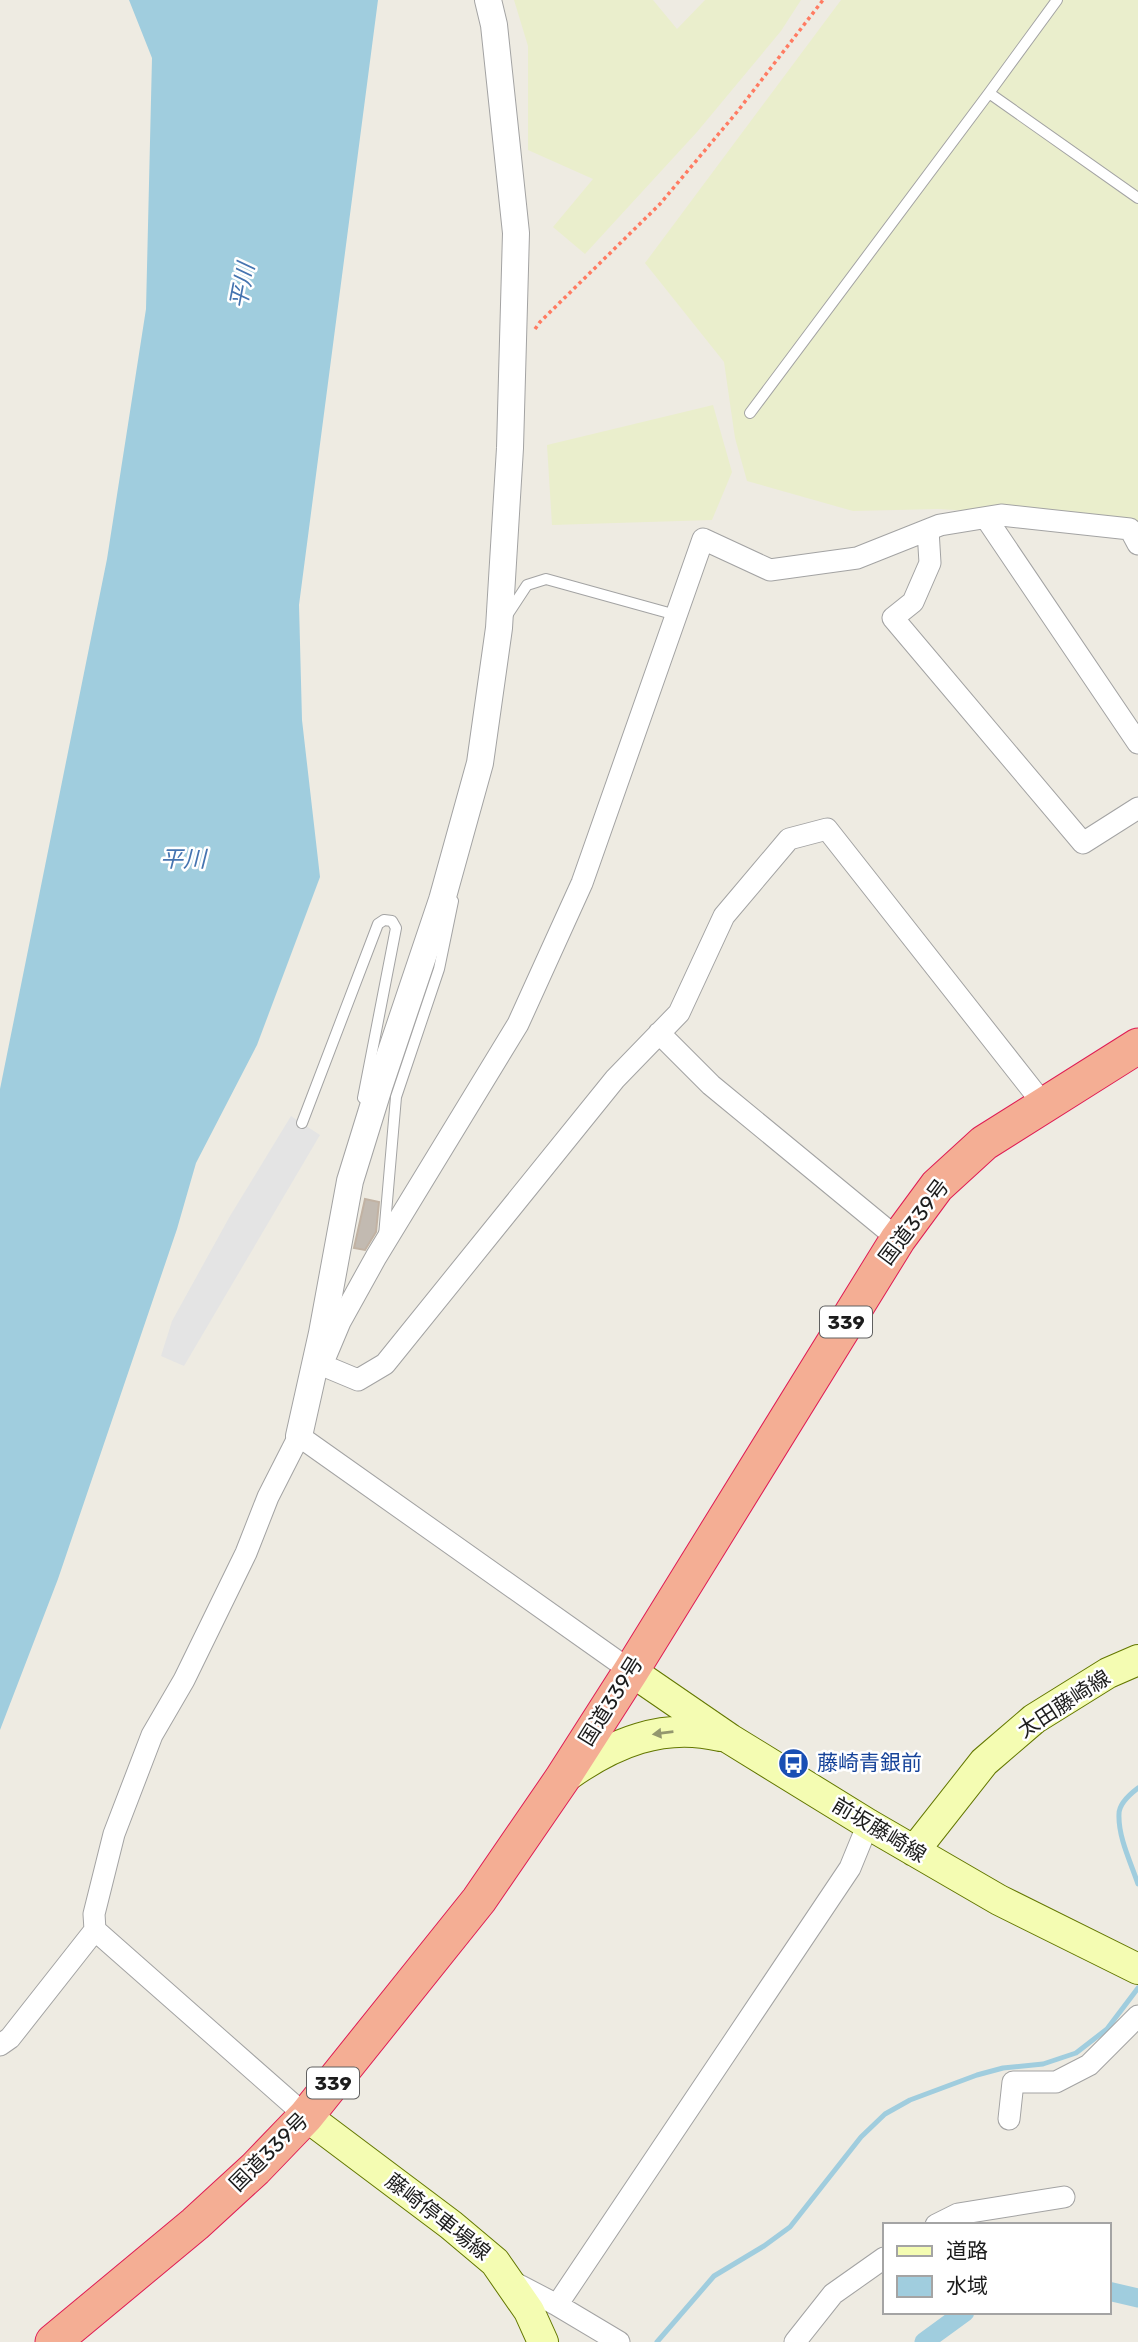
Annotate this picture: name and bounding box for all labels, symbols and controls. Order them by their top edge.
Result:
water label: 平川 [224,258,261,311]
water label: 平川 [160,845,209,873]
street label: 国道339号 [873,1174,954,1269]
road number: 339 [820,1306,872,1338]
street label: 国道339号 [573,1651,648,1750]
street label: 太田藤崎線 [1013,1665,1115,1743]
one-way arrow [652,1728,674,1739]
bus stop icon: 藤崎青銀前 [777,1746,811,1780]
place label: 藤崎青銀前 [817,1750,922,1775]
street label: 前坂藤崎線 [828,1792,931,1867]
road number: 339 [307,2068,359,2098]
street label: 国道339号 [224,2107,313,2196]
street label: 藤崎停車場線 [381,2168,496,2265]
legend [883,2223,1110,2314]
text: 道路 [946,2238,988,2263]
text: 水域 [946,2273,988,2298]

